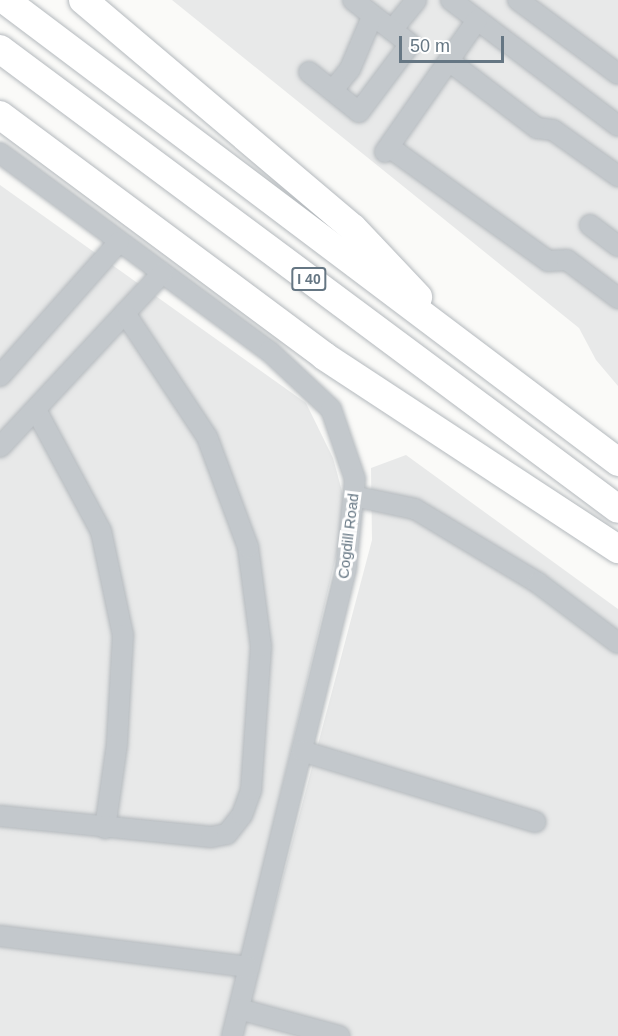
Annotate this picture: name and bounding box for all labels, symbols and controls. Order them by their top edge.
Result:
scale bar [402,24,507,62]
text: 50 m [410,36,450,56]
road number: I 40 [291,268,327,290]
street label: Cogdill Road [334,492,362,580]

